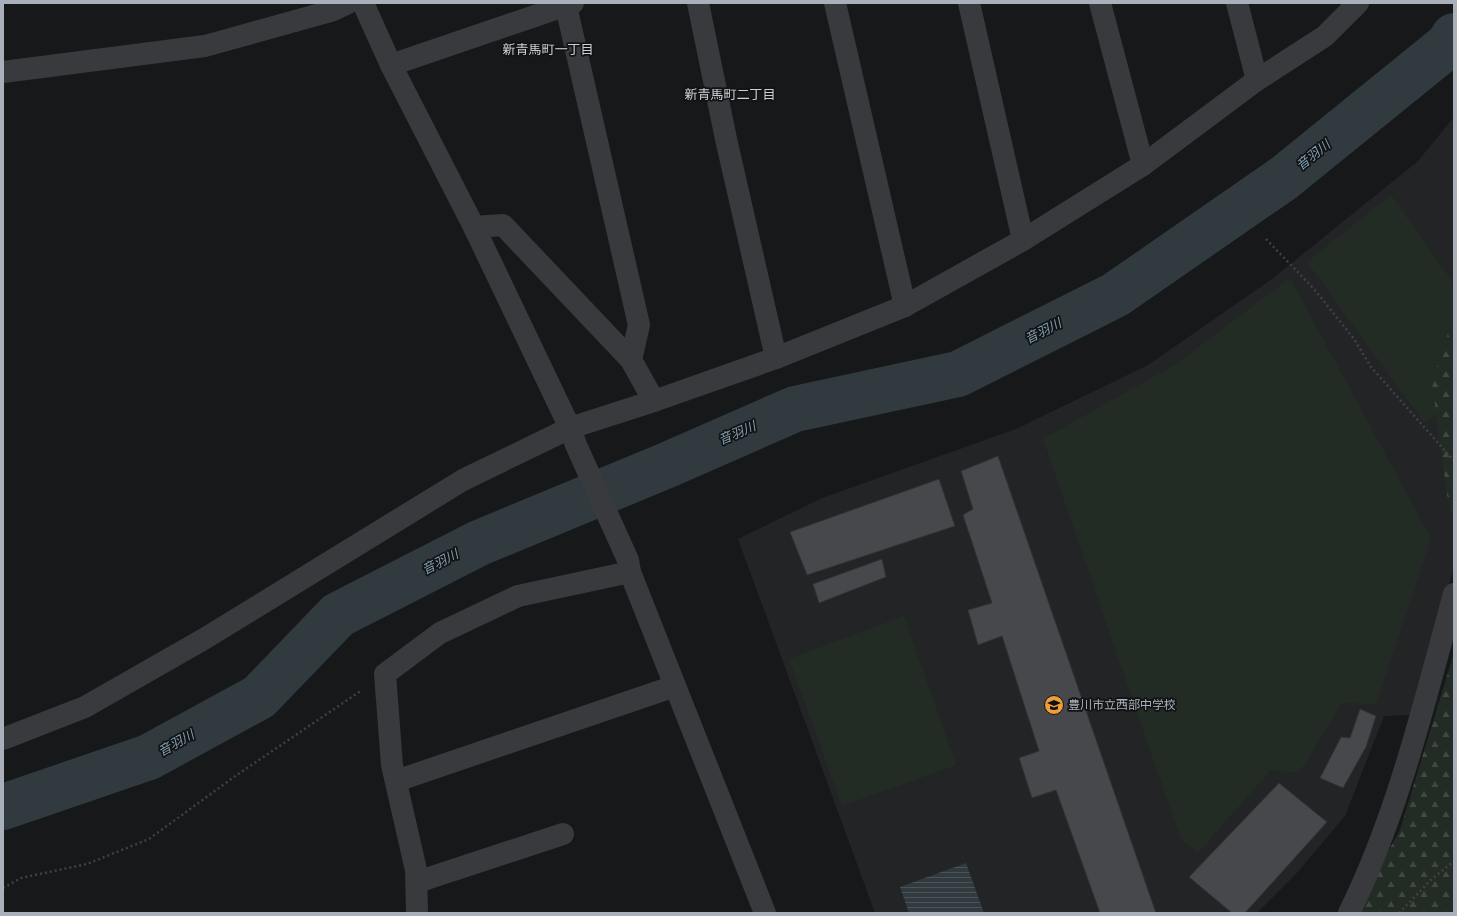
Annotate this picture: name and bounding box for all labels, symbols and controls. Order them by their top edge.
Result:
district label: 新青馬町一丁目 [502,42,594,57]
district label: 新青馬町二丁目 [684,87,776,102]
water label: 音羽川 [1293,136,1334,173]
water label: 音羽川 [1022,315,1066,347]
water label: 音羽川 [716,418,760,448]
water label: 音羽川 [419,546,463,578]
school or university icon: 豊川市立西部中学校 [1043,694,1065,716]
place label: 豊川市立西部中学校 [1068,698,1176,712]
water label: 音羽川 [155,726,198,759]

